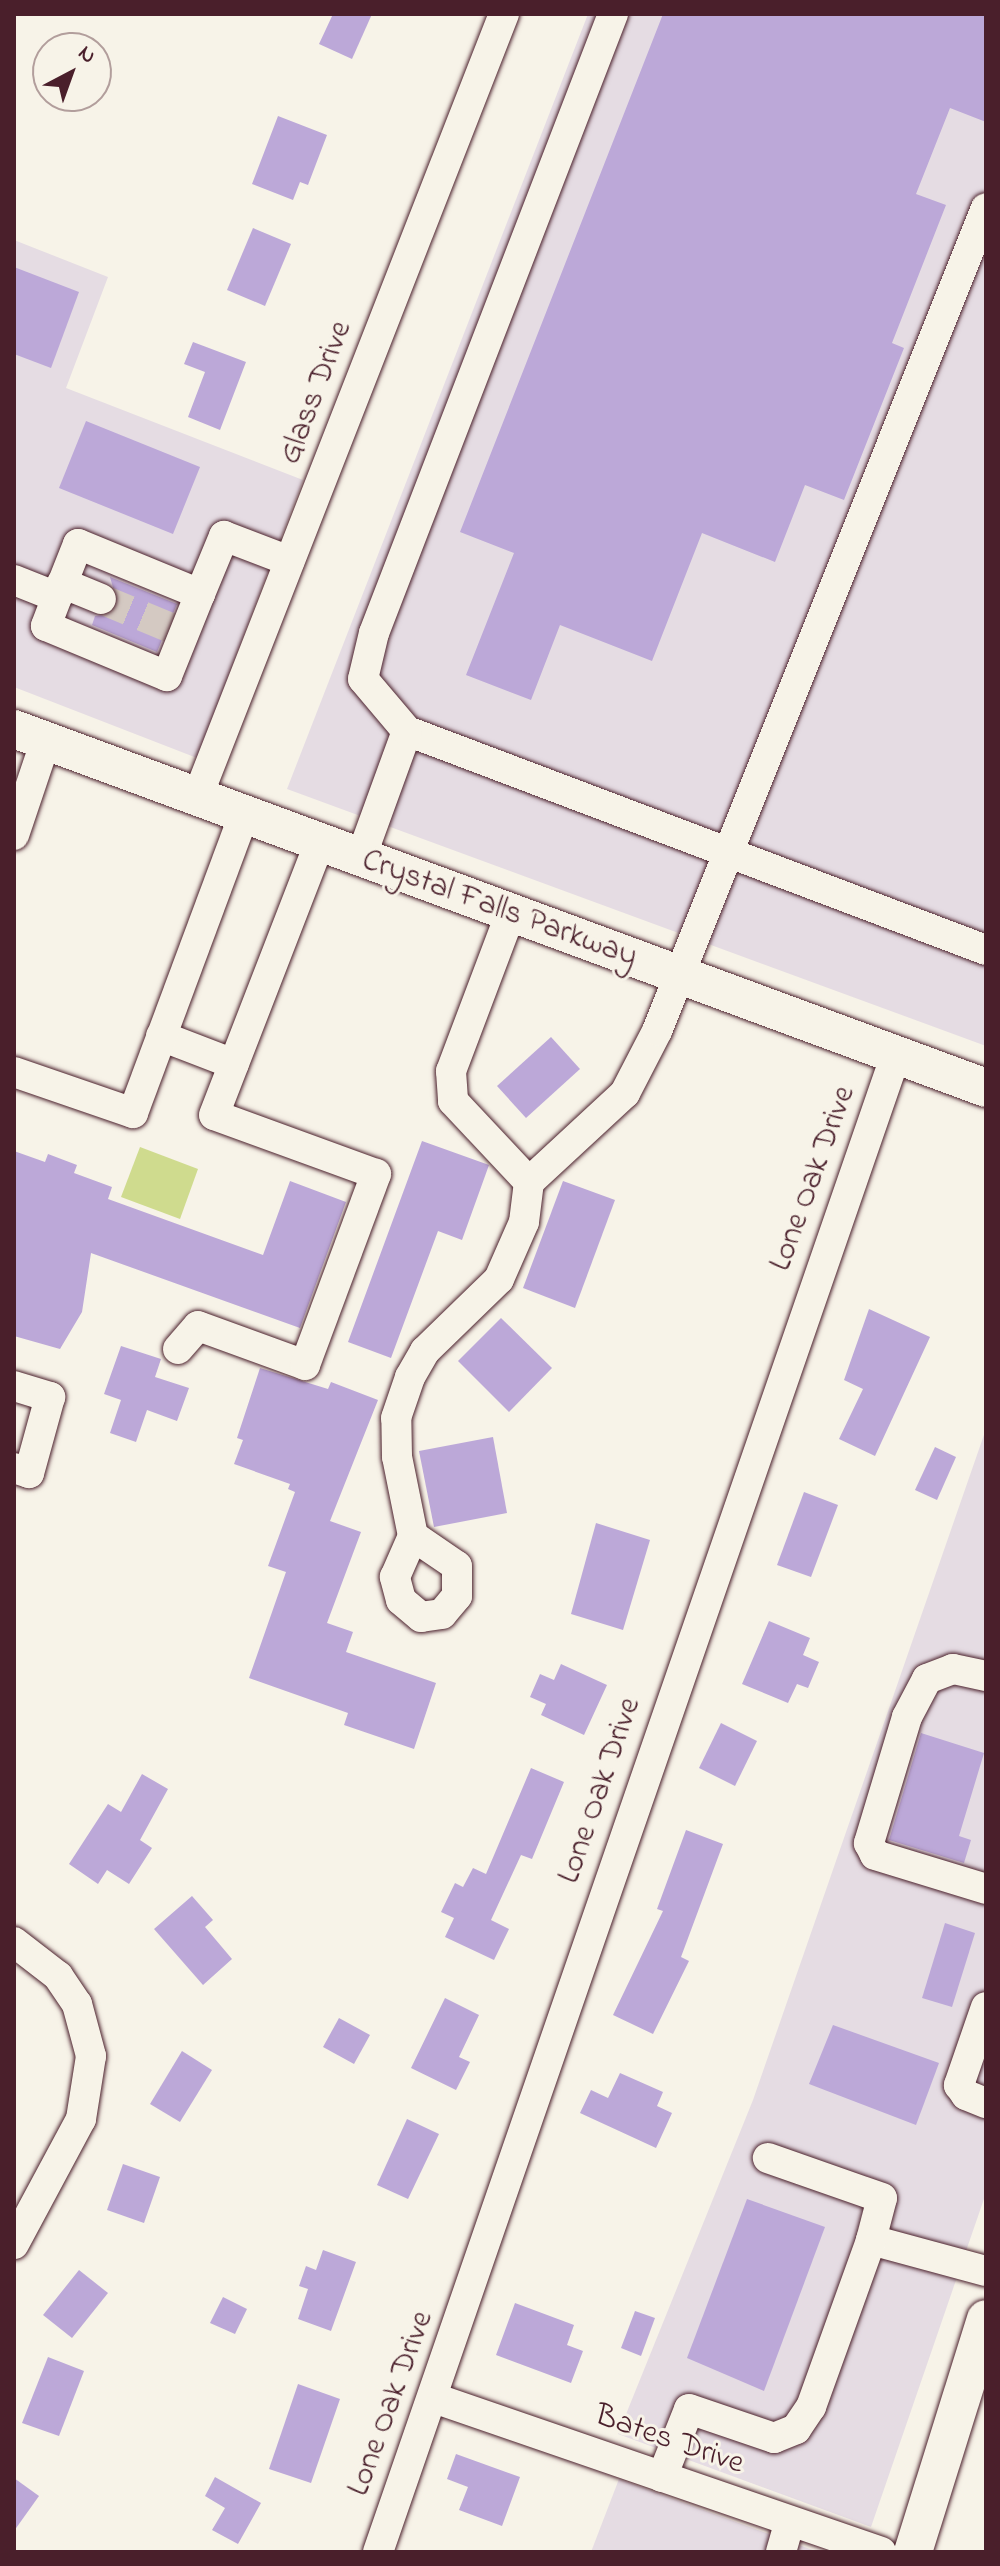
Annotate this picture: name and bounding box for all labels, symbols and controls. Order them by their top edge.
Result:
north arrow [32,32,112,112]
text: N [70,38,103,72]
street label: Glass Drive [272,316,362,470]
street label: Crystal Falls Parkway [356,842,642,978]
street label: Lone Oak Drive [763,1081,865,1277]
street label: Lone Oak Drive [551,1693,651,1889]
street label: Lone Oak Drive [341,2306,443,2502]
street label: Bates Drive [589,2398,749,2484]

